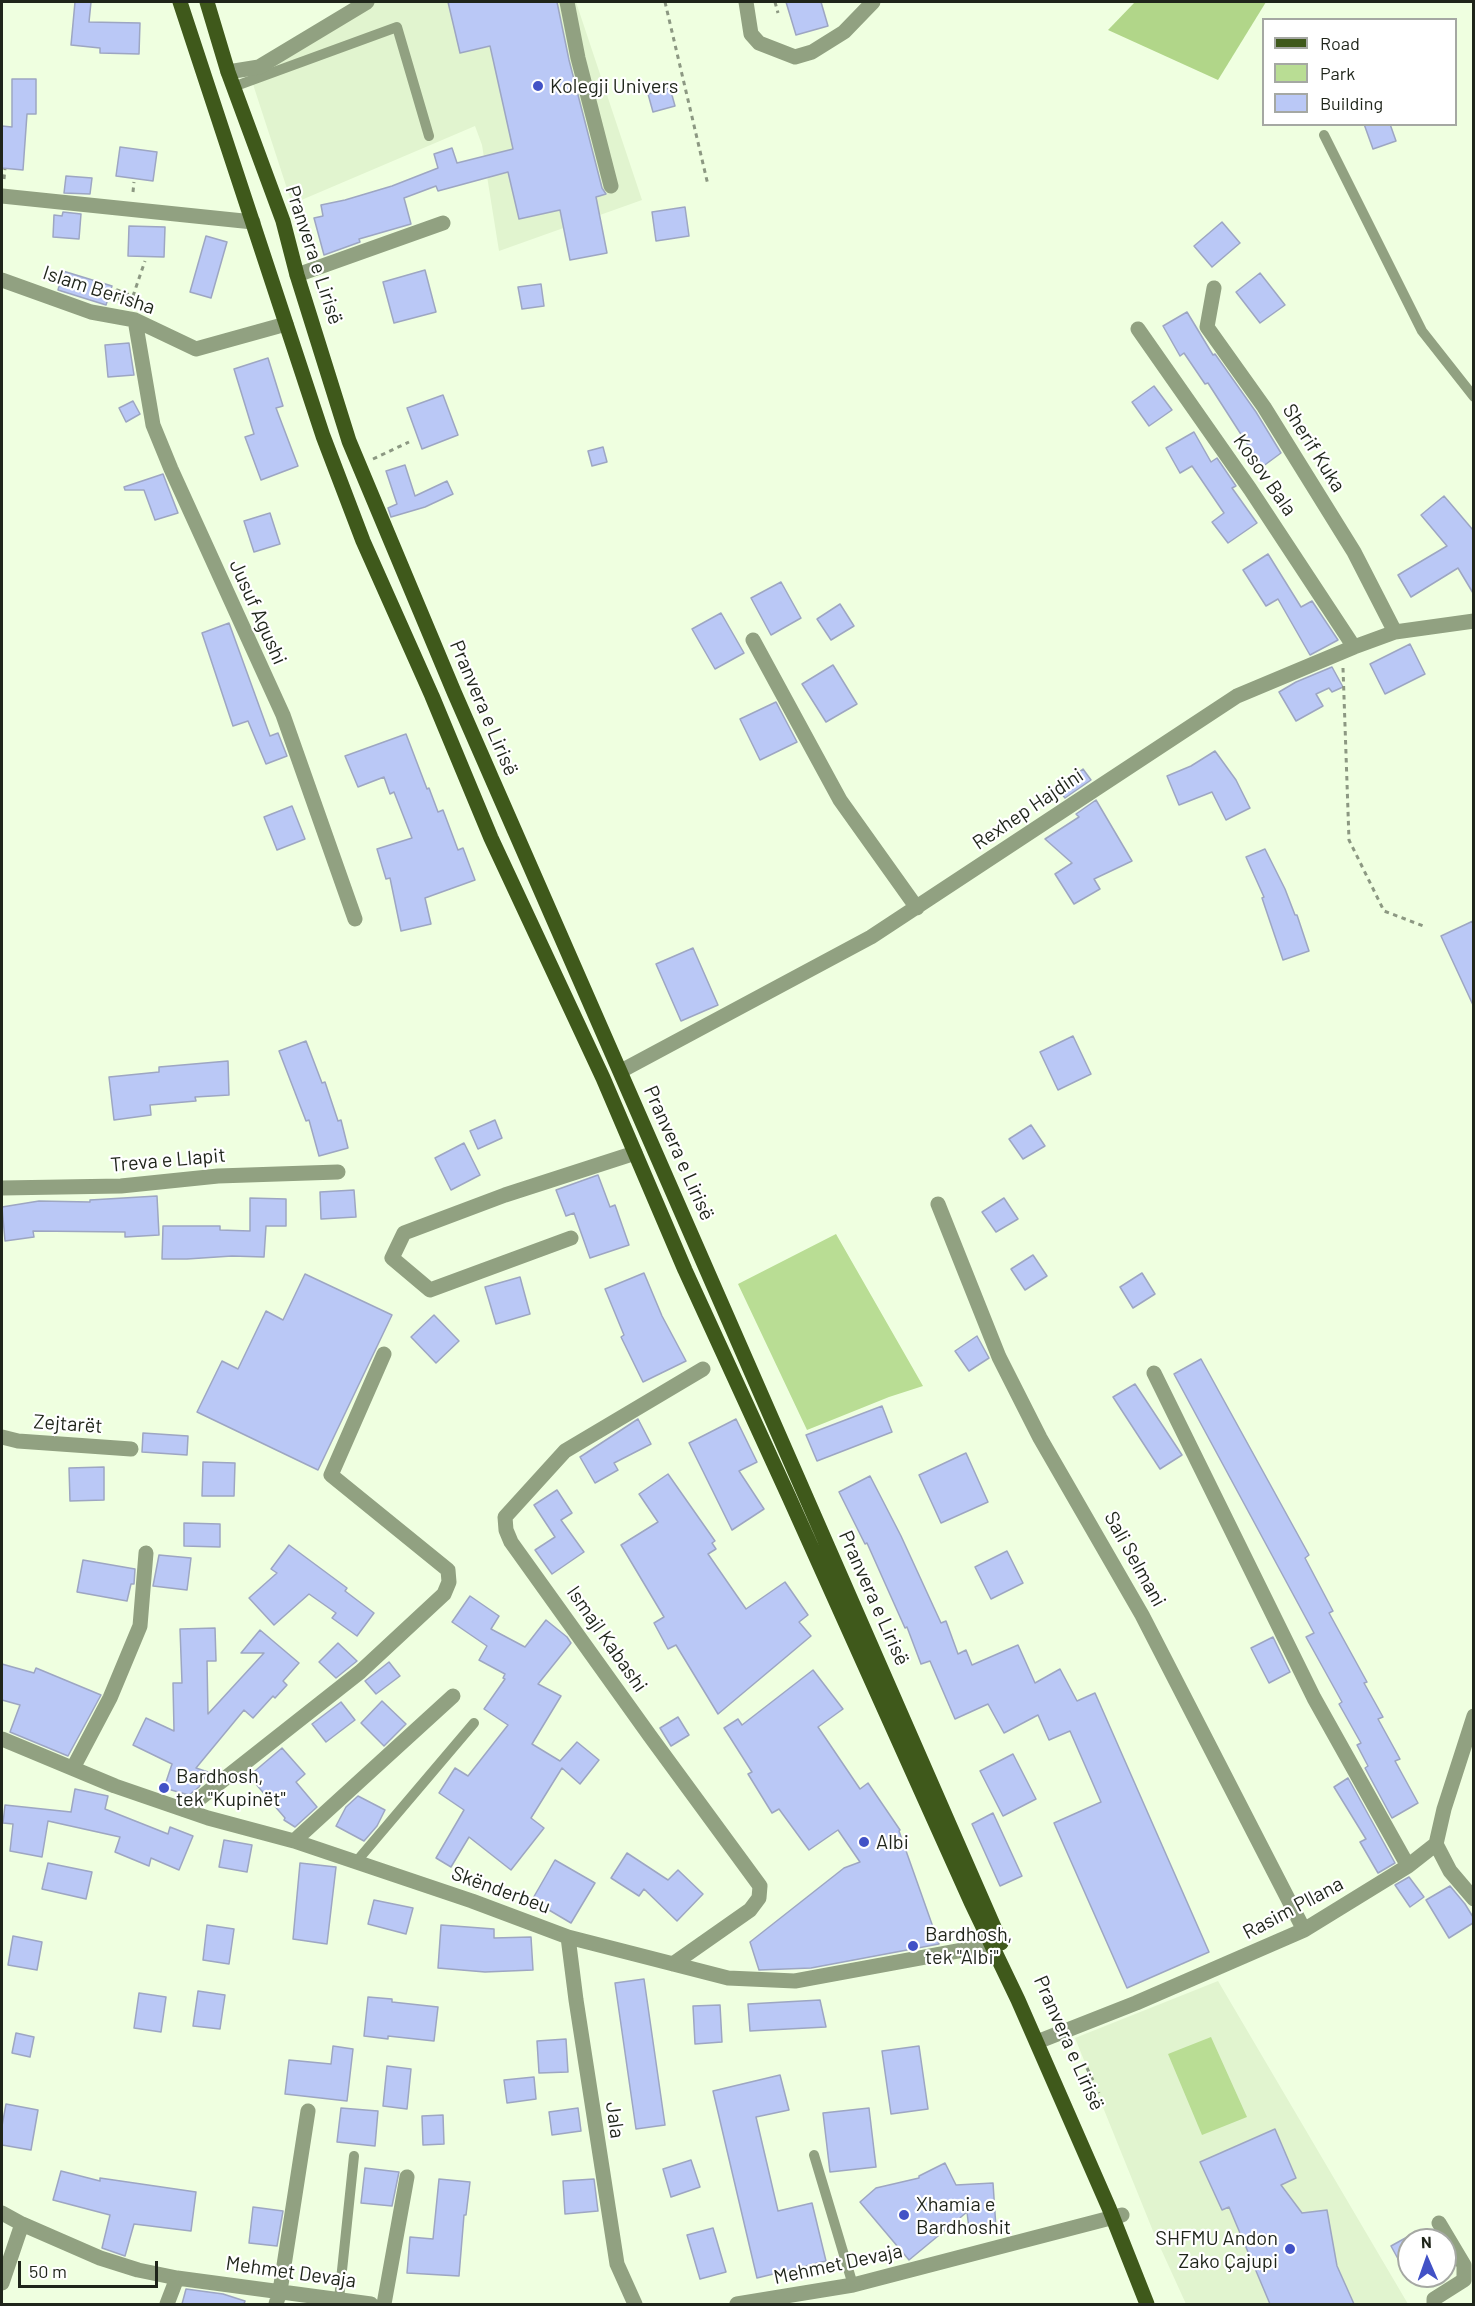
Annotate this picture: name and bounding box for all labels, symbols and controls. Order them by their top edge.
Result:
legend [1262,18,1457,126]
text: Road [1320,32,1360,54]
text: Park [1320,62,1355,84]
place label: Kolegji Univers [550,74,678,98]
marker: Kolegji Univers [531,79,545,93]
text: Building [1320,92,1383,114]
street label: Pranvera e Lirisë [280,182,348,328]
street label: Islam Berisha [40,261,158,319]
street label: Sherif Kuka [1277,399,1351,497]
street label: Kosov Bala [1228,430,1302,520]
street label: Jusuf Agushi [224,556,292,668]
street label: Pranvera e Lirisë [445,637,523,779]
street label: Rexhep Hajdini [968,763,1088,855]
street label: Pranvera e Lirisë [639,1082,719,1224]
street label: Treva e Llapit [109,1143,227,1177]
street label: Zejtarët [33,1410,103,1438]
street label: Sali Selmani [1099,1507,1171,1611]
street label: Pranvera e Lirisë [834,1527,914,1669]
street label: Ismajl Kabashi [562,1581,652,1697]
place label: Bardhosh, tek "Kupinët" [176,1764,286,1811]
marker: Bardhosh, tek "Kupinët" [157,1781,171,1795]
place label: Albi [876,1830,909,1854]
marker: Albi [857,1835,871,1849]
street label: Skënderbeu [448,1861,554,1919]
street label: Rasim Pllana [1239,1872,1347,1944]
place label: Bardhosh, tek "Albi" [925,1922,1013,1969]
marker: Bardhosh, tek "Albi" [906,1939,920,1953]
street label: Pranvera e Lirisë [1029,1972,1109,2114]
street label: Jala [601,2100,629,2140]
place label: Xhamia e Bardhoshit [916,2192,1011,2239]
marker: Xhamia e Bardhoshit [897,2208,911,2222]
place label: SHFMU Andon Zako Çajupi [1155,2226,1278,2273]
north arrow [1397,2228,1457,2288]
text: N [1421,2232,1432,2251]
street label: Mehmet Devaja [771,2239,905,2289]
marker: SHFMU Andon Zako Çajupi [1283,2242,1297,2256]
scale bar [21,2249,160,2287]
street label: Mehmet Devaja [224,2251,358,2293]
text: 50 m [29,2260,67,2282]

